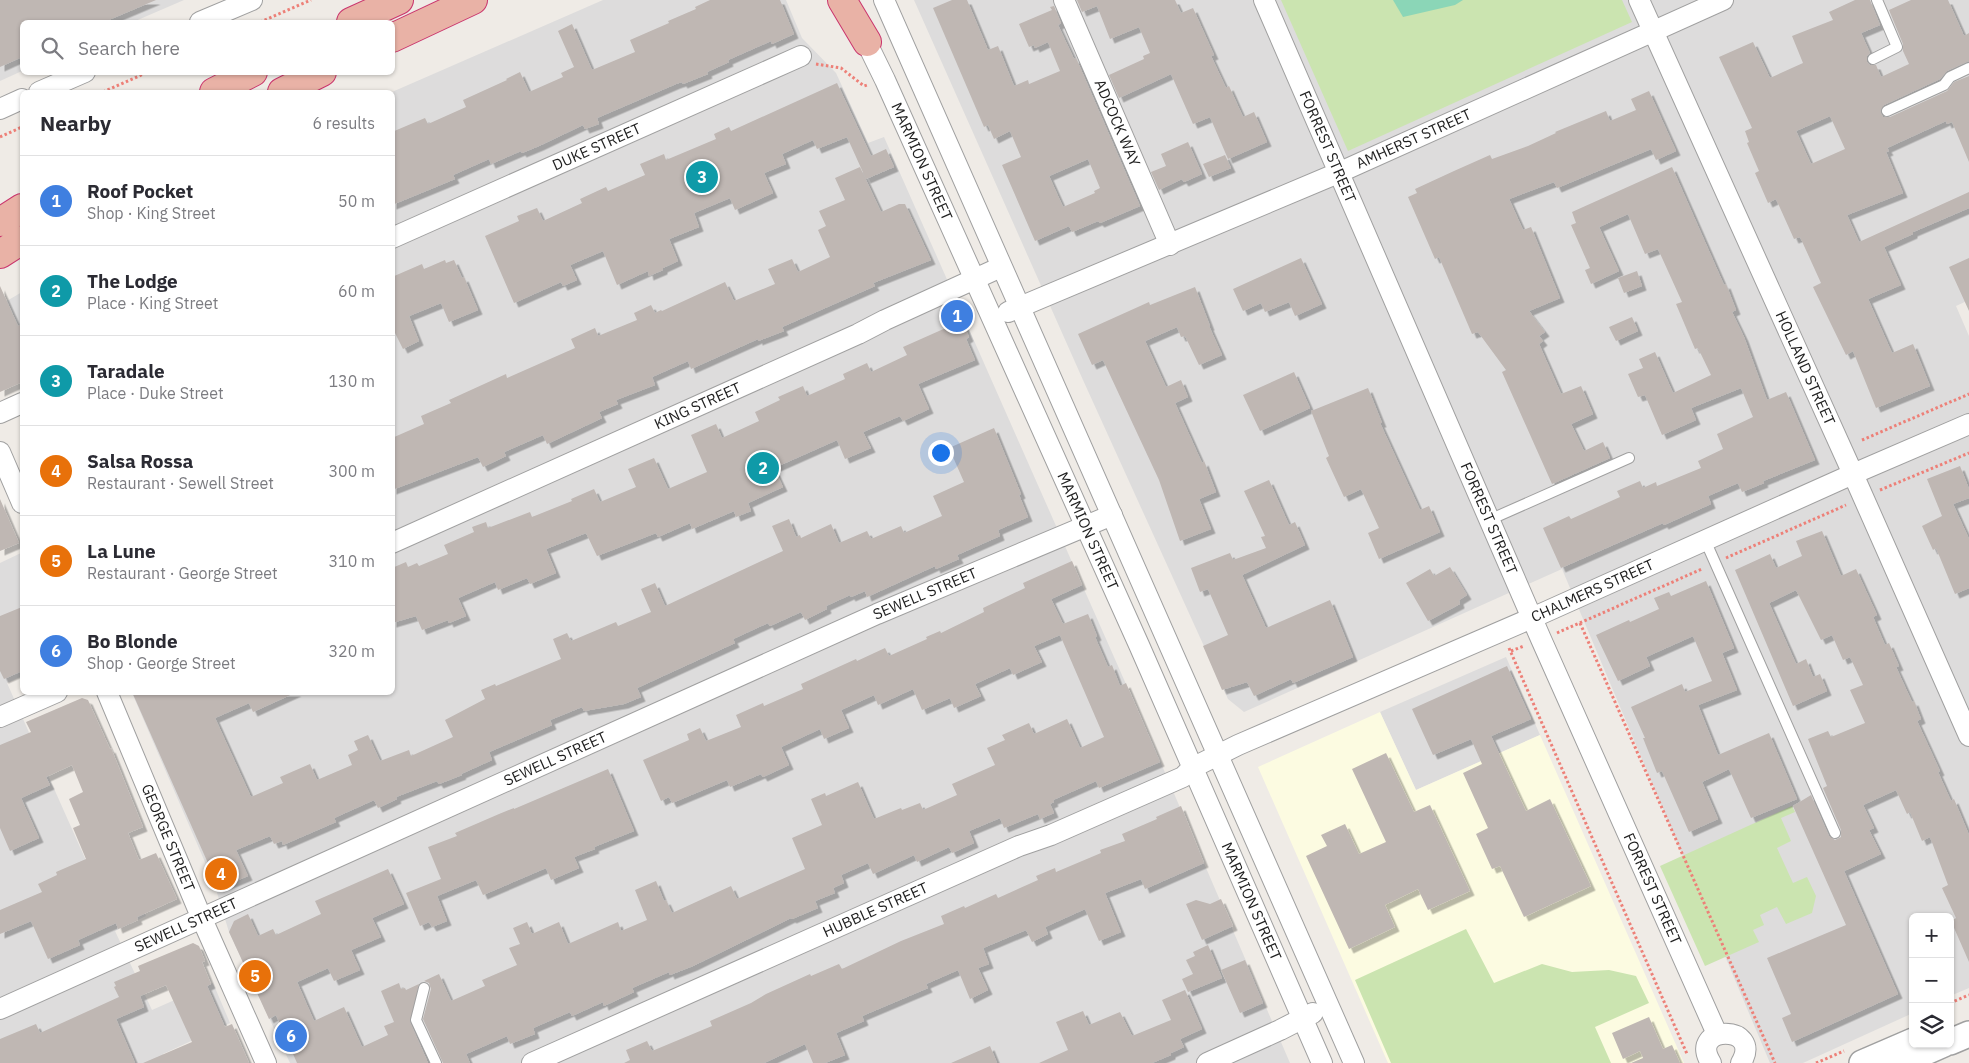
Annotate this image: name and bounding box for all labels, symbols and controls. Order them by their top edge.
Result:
search box [20,20,395,75]
icon: search [38,34,66,62]
text: Search here [78,36,180,60]
street label: ADCOCK WAY [1091,76,1145,169]
street label: FORREST STREET [1295,88,1361,206]
street label: MARMION STREET [887,99,957,224]
street label: AMHERST STREET [1353,104,1474,173]
text: Nearby [40,109,111,137]
text: 6 results [312,113,375,133]
street label: DUKE STREET [549,118,644,174]
pin: 3 [686,158,718,196]
text: Roof Pocket [87,179,193,203]
text: 1 [51,191,61,211]
text: 50 m [338,191,375,211]
text: Shop · King Street [87,203,216,223]
text: The Lodge [87,269,178,293]
text: 2 [51,281,61,301]
text: 60 m [338,281,375,301]
text: Place · King Street [87,293,218,313]
pin: 1 [941,297,973,335]
street label: HOLLAND STREET [1772,308,1840,428]
text: Taradale [87,359,165,383]
text: 3 [51,371,61,391]
text: 130 m [328,371,375,391]
street label: KING STREET [651,378,744,433]
text: Place · Duke Street [87,383,224,403]
your location [928,440,954,466]
text: Salsa Rossa [87,449,193,473]
pin: 2 [747,449,779,487]
street label: FORREST STREET [1457,459,1522,577]
text: 4 [51,461,61,481]
text: 300 m [328,461,375,481]
street label: MARMION STREET [1053,469,1123,593]
text: Restaurant · Sewell Street [87,473,274,493]
text: La Lune [87,539,156,563]
text: 5 [51,551,61,571]
text: 310 m [328,551,375,571]
street label: CHALMERS STREET [1528,554,1657,626]
text: Restaurant · George Street [87,563,278,583]
street label: SEWELL STREET [870,563,980,624]
text: Bo Blonde [87,629,178,653]
text: 6 [51,641,61,661]
text: 320 m [328,641,375,661]
text: Shop · George Street [87,653,236,673]
street label: SEWELL STREET [501,727,610,790]
street label: GEORGE STREET [138,781,200,895]
street label: FORREST STREET [1620,830,1686,948]
street label: MARMION STREET [1218,839,1286,964]
pin: 4 [205,855,237,893]
street label: HUBBLE STREET [820,878,931,941]
street label: SEWELL STREET [131,893,241,956]
map controls [1909,913,1954,1048]
button: + [1909,913,1954,958]
pin: 5 [239,957,271,995]
button: − [1909,958,1954,1003]
button: layers [1909,1003,1954,1048]
pin: 6 [275,1017,307,1055]

